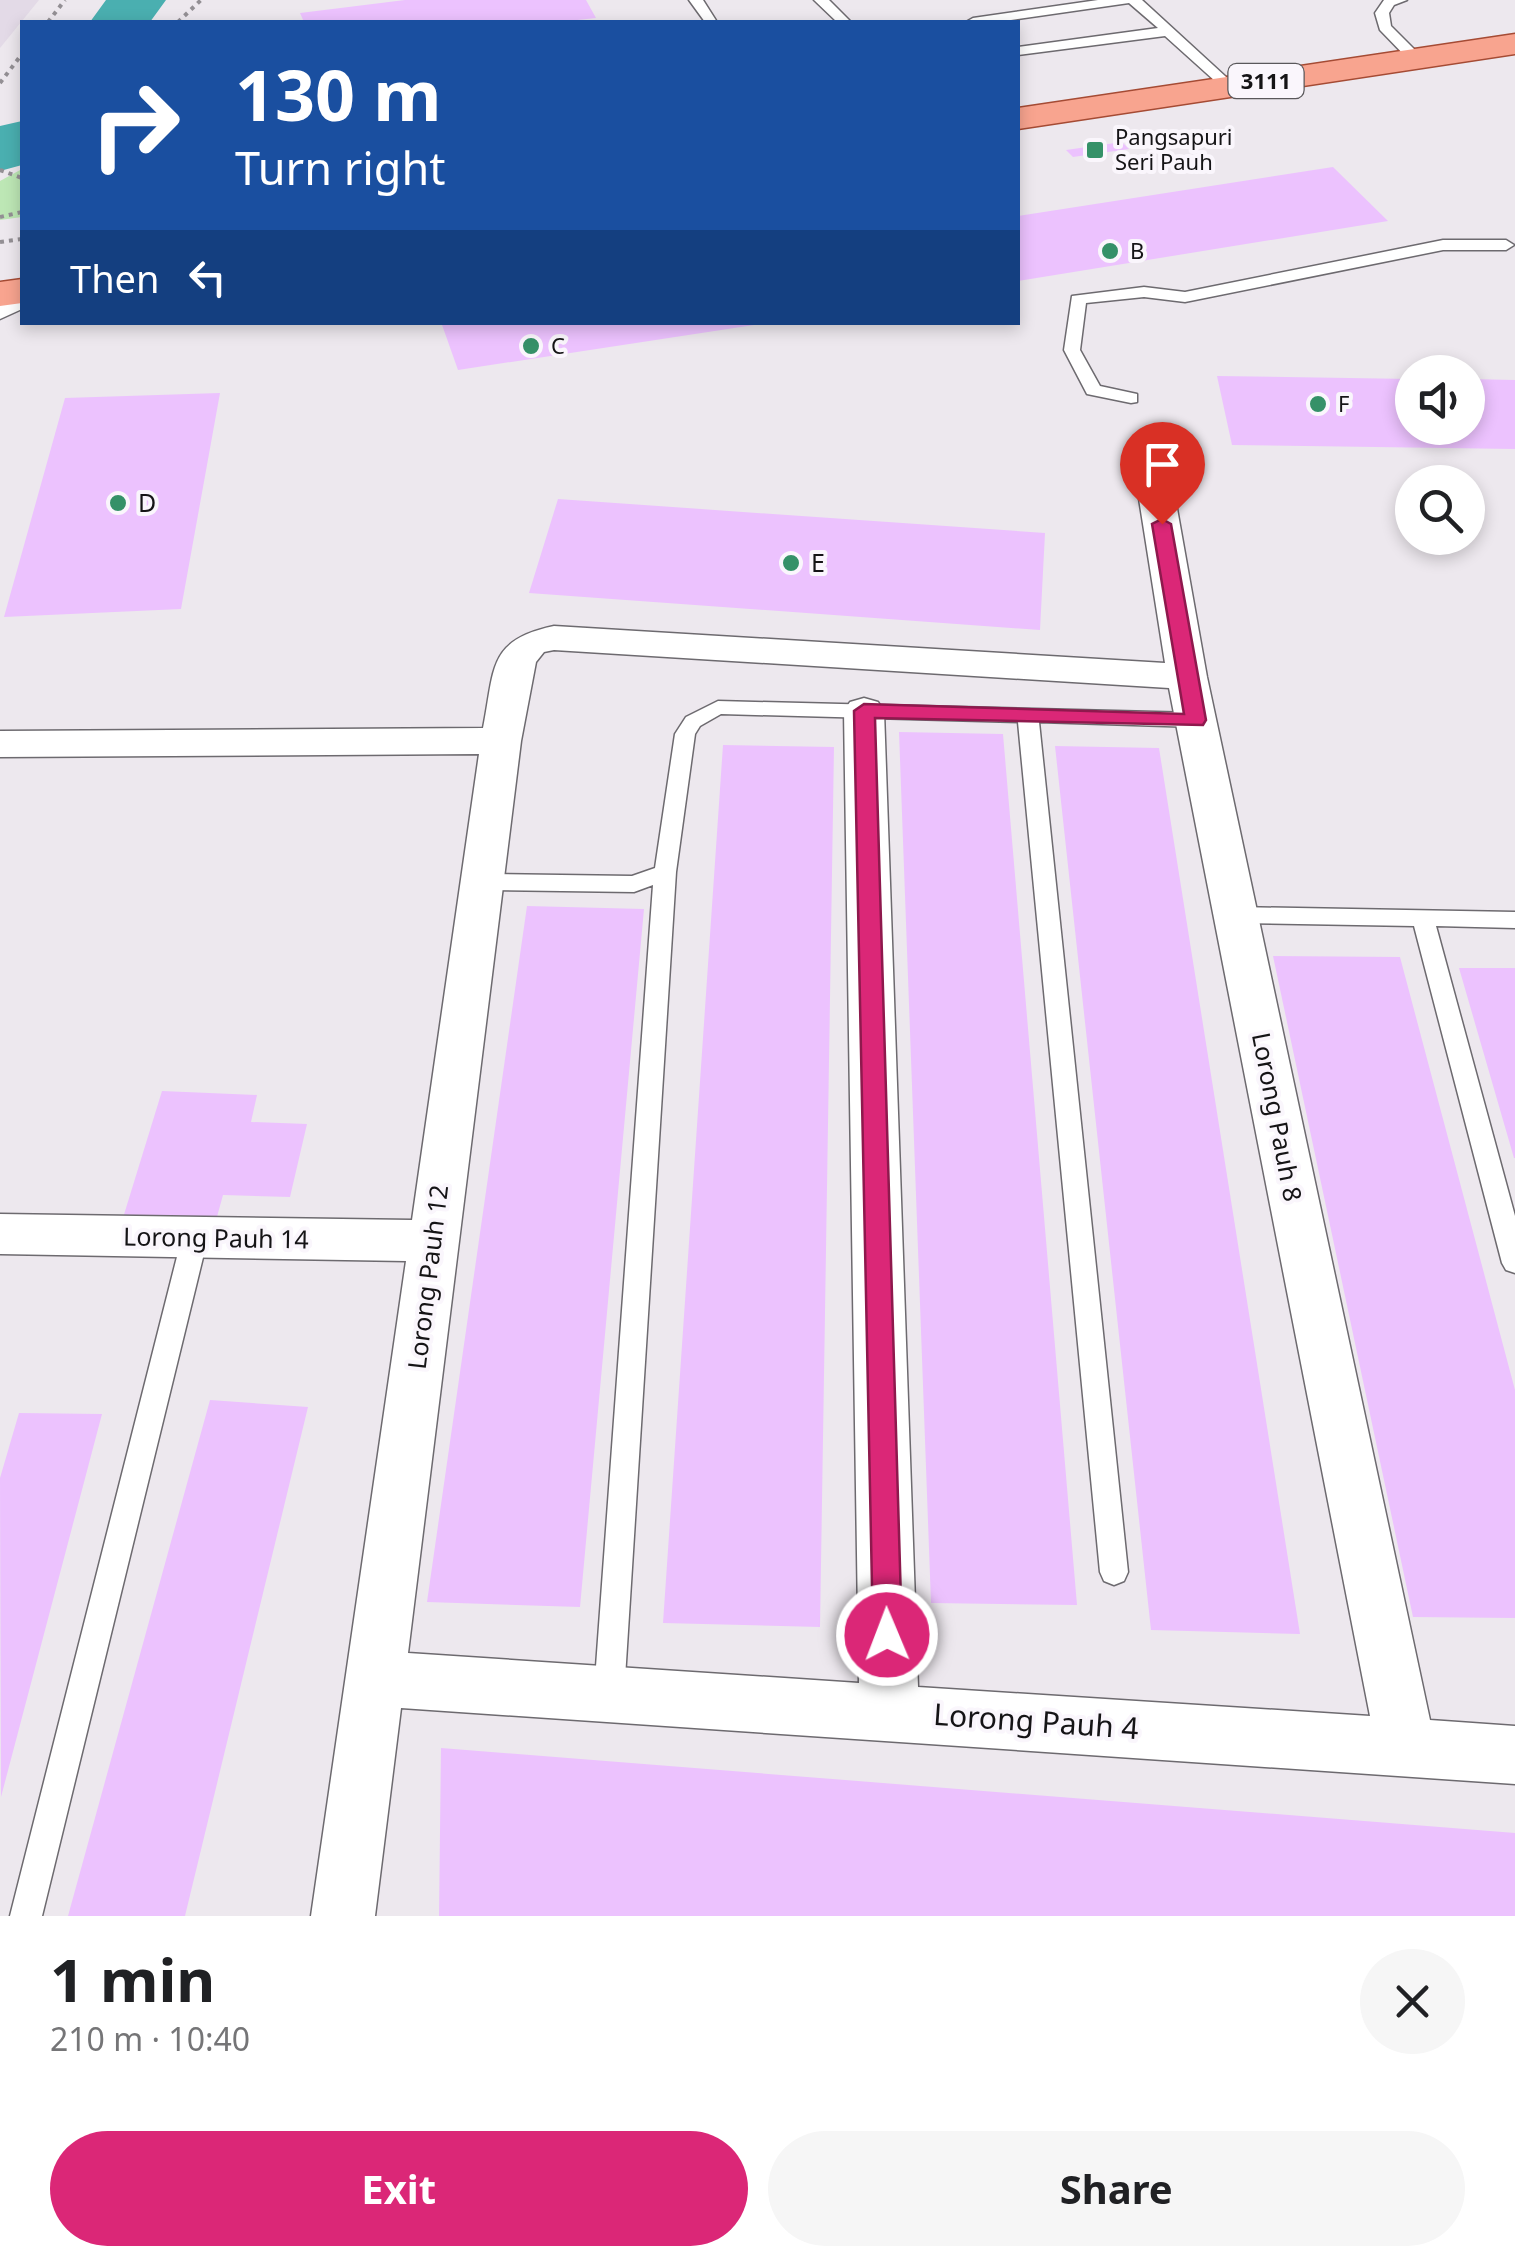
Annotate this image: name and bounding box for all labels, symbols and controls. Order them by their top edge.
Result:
text: 130 m [235,46,442,142]
icon: right [70,60,200,190]
road number: 3111 [1228,64,1304,98]
place label: Pangsapuri Seri Pauh [1115,121,1233,176]
text: Turn right [235,137,446,198]
marker: Pangsapuri Seri Pauh [1084,139,1106,161]
place label: B [1130,235,1144,265]
marker: B [1099,240,1121,262]
icon: left [180,250,235,305]
text: Then [70,252,160,304]
place label: C [551,330,565,360]
marker: C [520,335,542,357]
map controls [1395,355,1485,555]
button: sound [1395,355,1485,445]
place label: F [1338,388,1349,418]
marker: F [1307,393,1329,415]
pin [1120,422,1205,525]
icon: arrive [1135,437,1190,492]
button: search [1395,465,1485,555]
place label: D [138,485,156,519]
marker: D [107,492,129,514]
place label: E [811,545,825,579]
marker: E [780,552,802,574]
street label: Lorong Pauh 8 [1245,1029,1311,1204]
street label: Lorong Pauh 12 [399,1183,455,1371]
street label: Lorong Pauh 14 [123,1218,309,1256]
position arrow [835,1583,939,1687]
street label: Lorong Pauh 4 [932,1693,1140,1748]
text: 1 min [50,1938,215,2020]
button: close [1360,1949,1465,2054]
text: 210 m · 10:40 [50,2017,250,2060]
button: Exit [50,2131,748,2246]
button: Share [768,2131,1465,2246]

